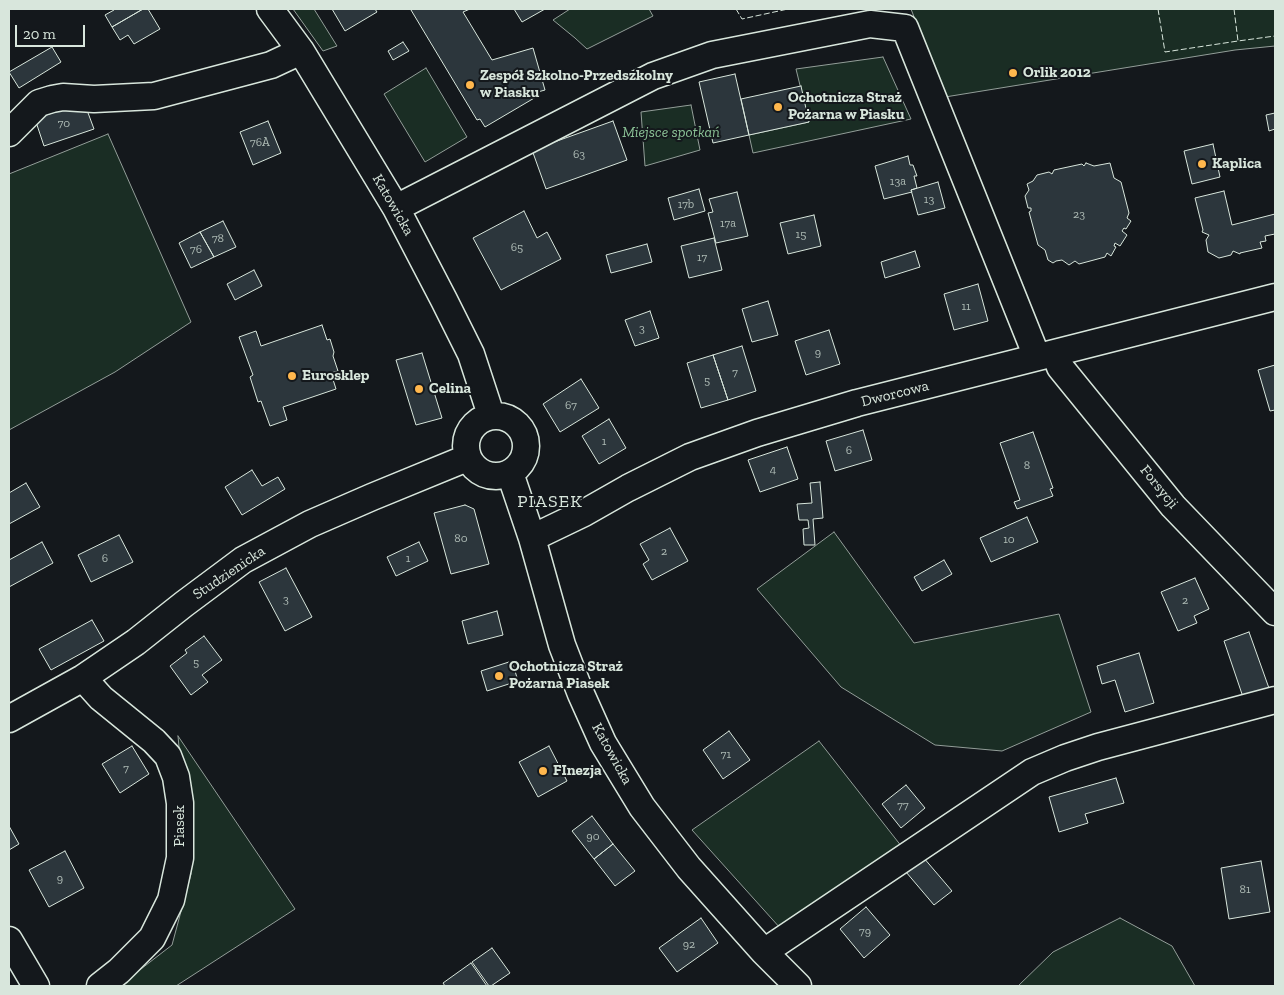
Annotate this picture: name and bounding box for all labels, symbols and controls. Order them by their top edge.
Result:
scale bar [18,15,88,47]
text: 20 m [23,25,56,43]
place label: Orlik 2012 [1023,64,1091,82]
place label: Zespół Szkolno-Przedszkolny w Piasku [480,67,673,102]
marker: Orlik 2012 [1007,67,1019,79]
marker: Zespół Szkolno-Przedszkolny w Piasku [464,79,476,91]
place label: Ochotnicza Straż Pożarna w Piasku [788,89,904,124]
marker: Ochotnicza Straż Pożarna w Piasku [772,101,784,113]
house number: 70 [58,117,70,131]
park label: Miejsce spotkań [622,124,720,142]
house number: 76A [250,136,270,150]
house number: 63 [573,148,585,162]
place label: Kaplica [1212,155,1262,173]
marker: Kaplica [1196,158,1208,170]
street label: Katowicka [368,171,418,239]
house number: 13a [890,175,906,189]
house number: 13 [924,193,934,207]
house number: 17b [678,198,694,212]
house number: 23 [1073,208,1085,222]
house number: 17a [720,217,736,231]
house number: 15 [796,228,806,242]
house number: 78 [212,232,224,246]
house number: 65 [511,241,523,255]
house number: 76 [190,243,202,257]
house number: 17 [697,251,707,265]
house number: 11 [961,300,971,314]
house number: 3 [639,322,645,336]
house number: 9 [815,346,821,360]
house number: 7 [732,366,738,380]
place label: Eurosklep [302,367,369,385]
marker: Eurosklep [286,370,298,382]
house number: 5 [704,374,710,388]
street label: Dworcowa [859,377,931,411]
place label: Celina [429,380,471,398]
marker: Celina [413,383,425,395]
house number: 67 [565,399,577,413]
house number: 1 [602,435,606,449]
house number: 6 [846,444,852,458]
house number: 8 [1024,459,1030,473]
street label: Forsycji [1136,462,1182,512]
house number: 4 [770,463,776,477]
district label: PIASEK [517,491,583,513]
house number: 80 [454,532,468,546]
house number: 10 [1003,533,1015,547]
street label: Studzienicka [189,542,269,604]
house number: 2 [661,545,667,559]
house number: 6 [102,552,108,566]
house number: 1 [406,552,410,566]
house number: 3 [283,593,289,607]
house number: 2 [1182,594,1188,608]
house number: 5 [193,656,199,670]
place label: Ochotnicza Straż Pożarna Piasek [509,658,623,693]
marker: Ochotnicza Straż Pożarna Piasek [493,670,505,682]
street label: Katowicka [588,720,636,788]
house number: 71 [721,748,731,762]
house number: 7 [123,762,129,776]
place label: FInezja [553,762,602,780]
marker: FInezja [537,765,549,777]
house number: 77 [897,799,909,813]
street label: Piasek [171,805,189,847]
house number: 90 [586,830,600,844]
house number: 9 [57,872,63,886]
house number: 81 [1239,883,1251,897]
house number: 79 [859,925,871,939]
house number: 92 [683,938,695,952]

